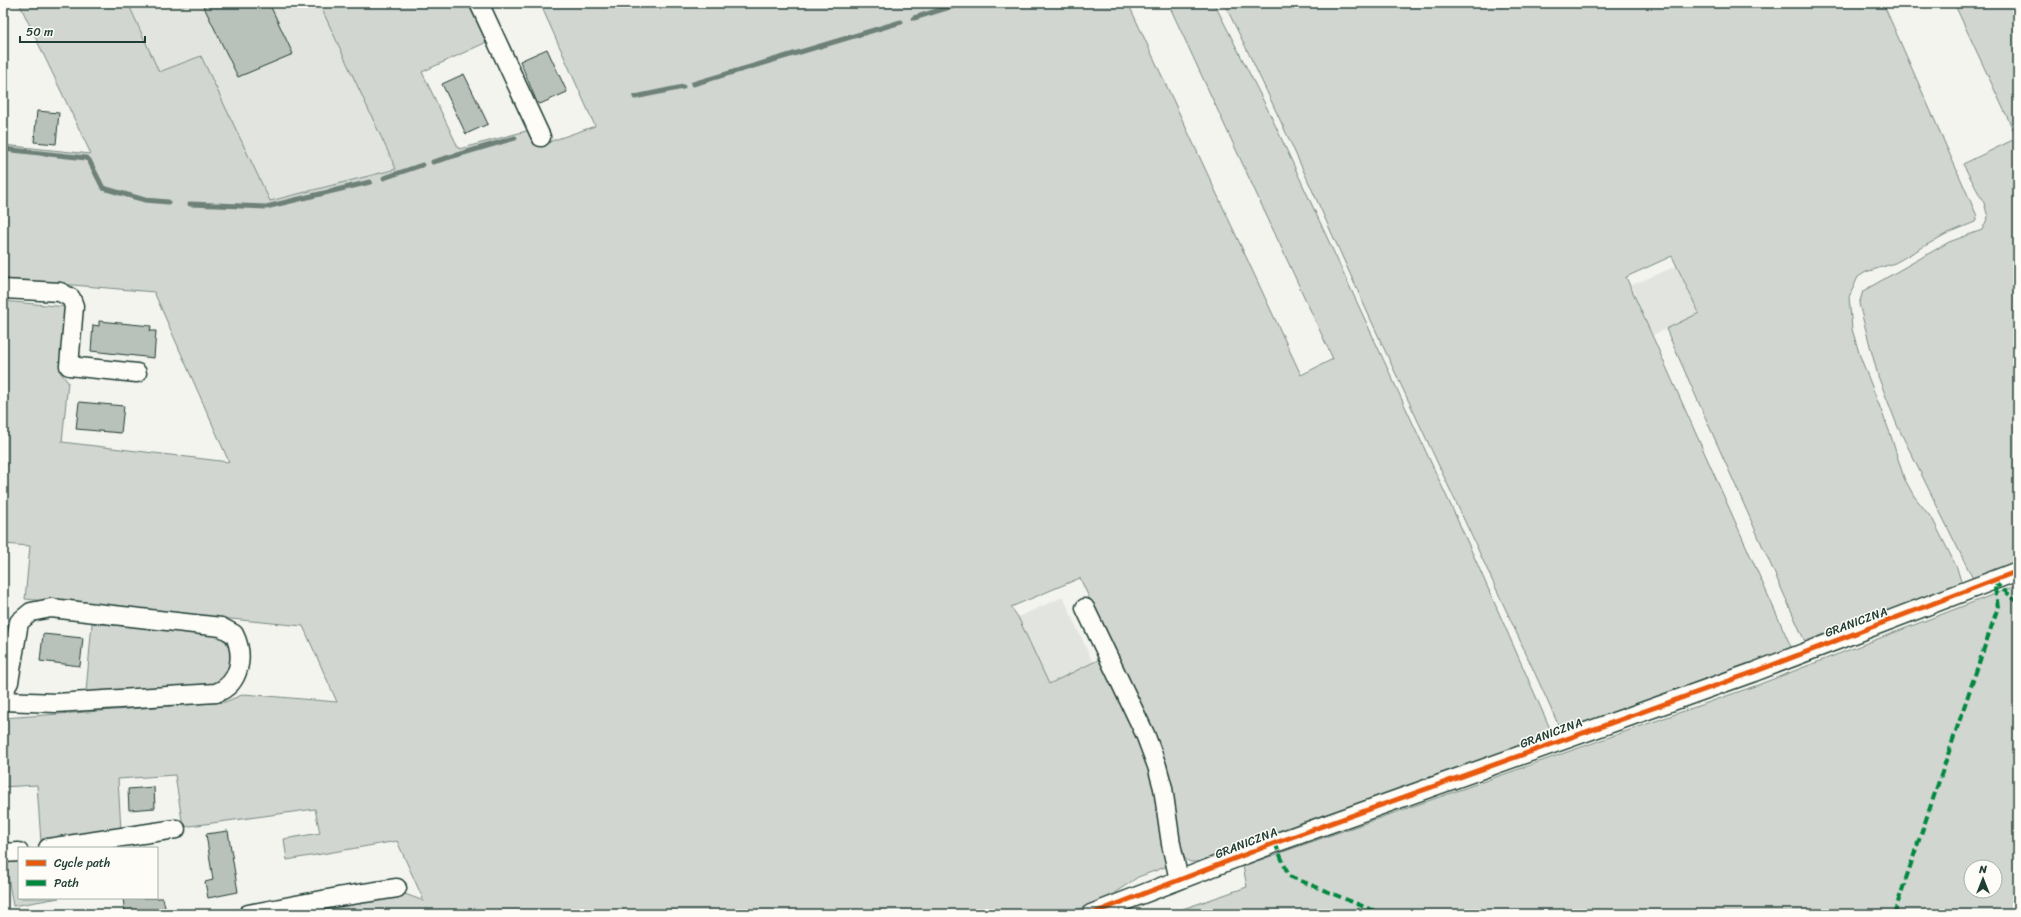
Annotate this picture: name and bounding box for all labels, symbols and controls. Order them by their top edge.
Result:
scale bar [20,18,145,44]
text: 50 m [26,21,53,43]
street label: GRANICZNA [1821,600,1891,644]
street label: GRANICZNA [1516,711,1586,755]
street label: GRANICZNA [1212,821,1281,865]
legend [18,847,158,899]
text: Cycle path [54,852,110,874]
north arrow [1963,859,2003,899]
text: N [1978,860,1987,879]
text: Path [54,872,79,894]

